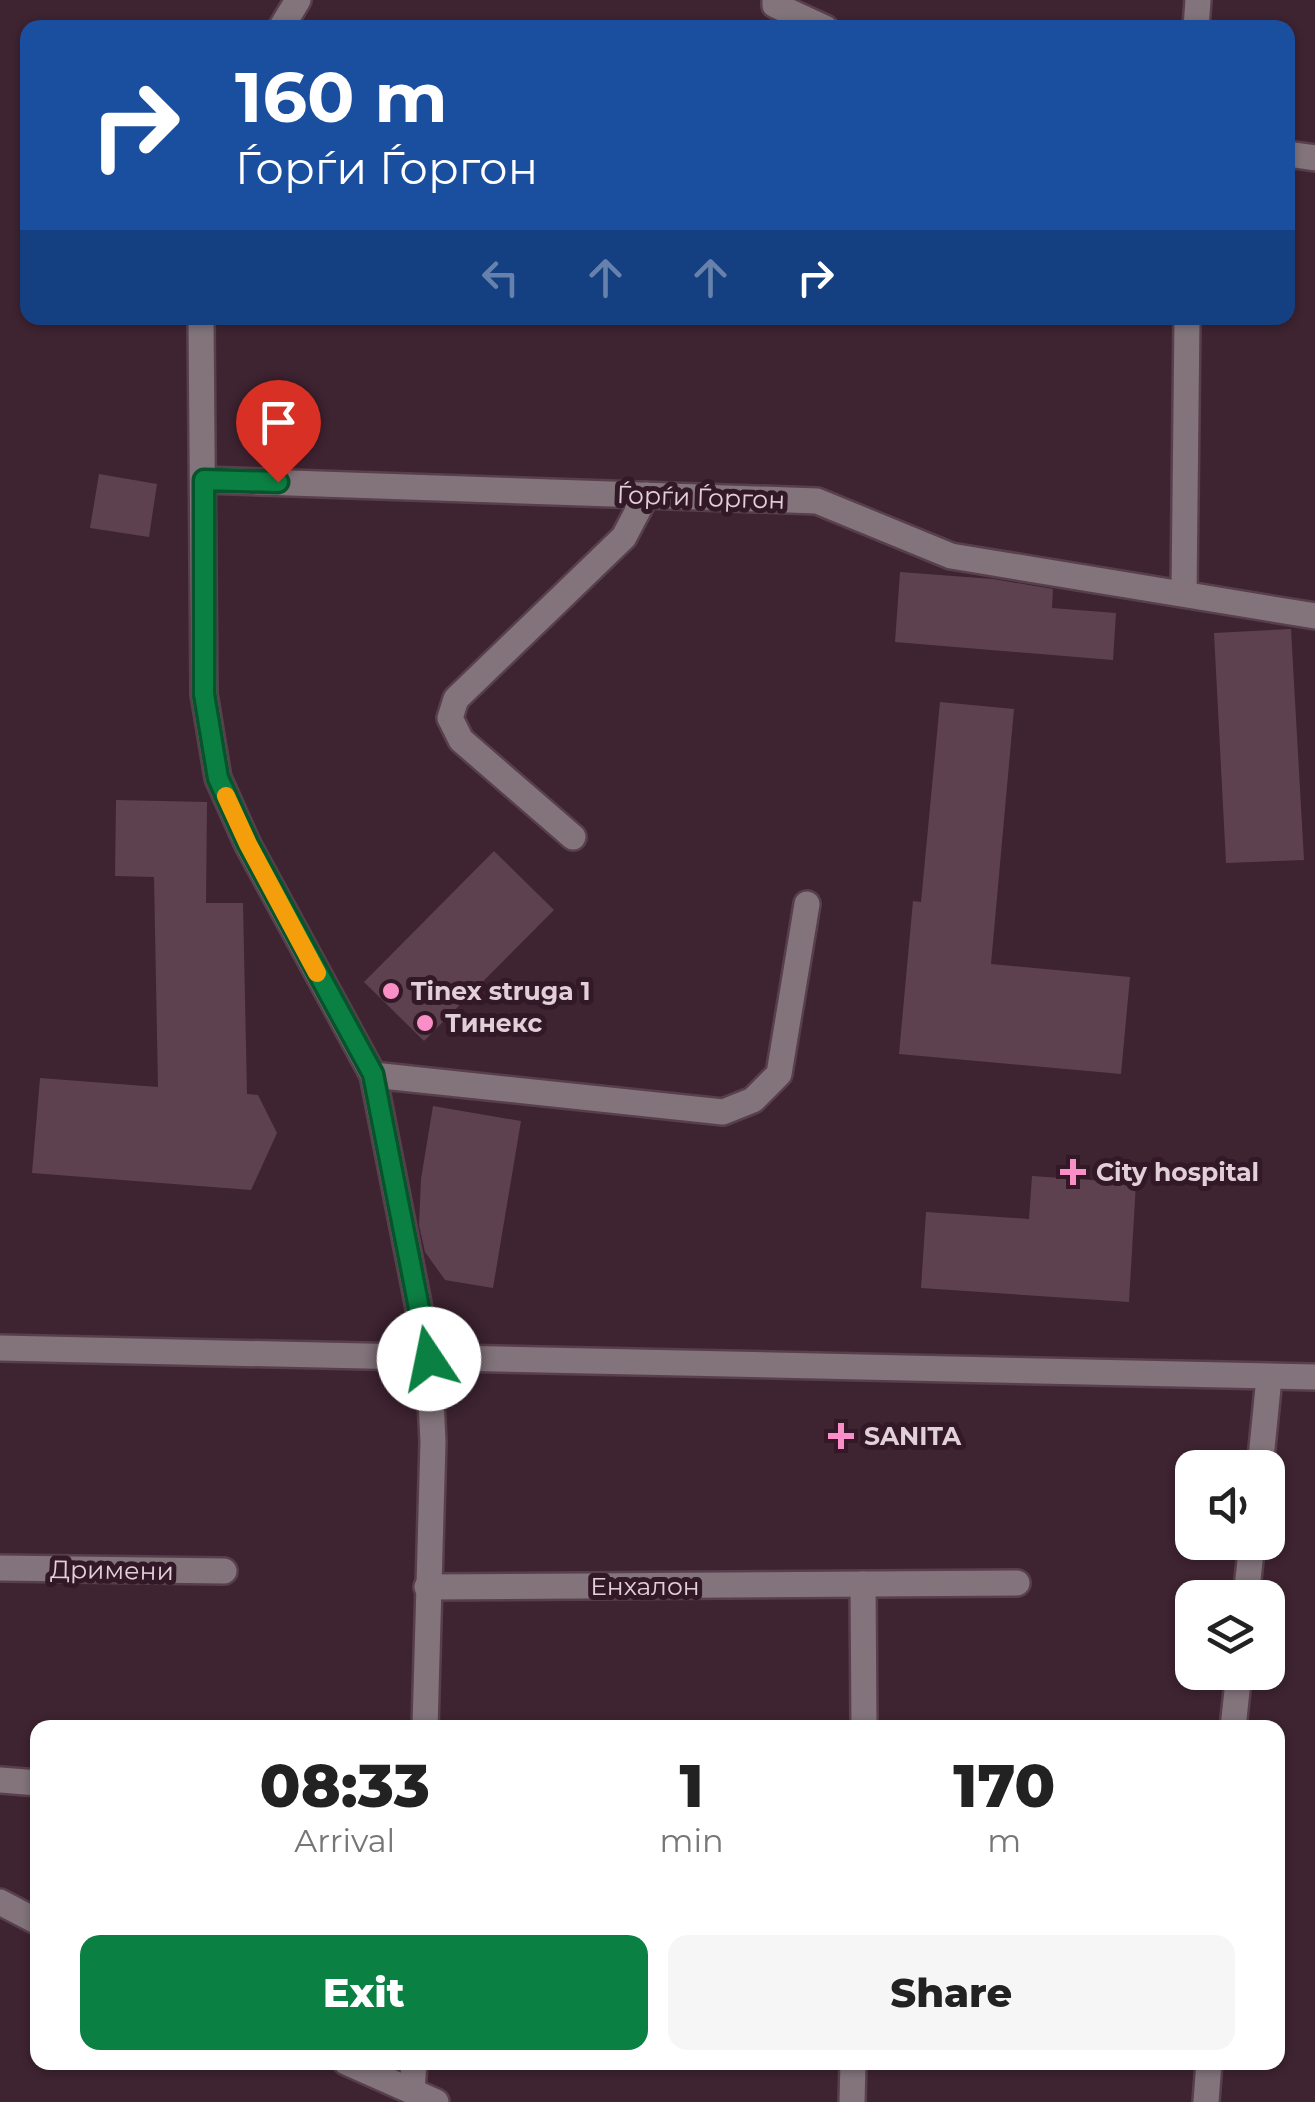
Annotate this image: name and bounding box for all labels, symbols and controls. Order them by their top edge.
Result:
text: 160 m [235,54,448,140]
icon: right [70,60,200,190]
text: Ѓорѓи Ѓоргон [235,140,538,195]
icon: left [473,250,528,305]
icon: ahead [578,250,633,305]
icon: ahead [683,250,738,305]
icon: right [788,250,843,305]
pin [236,380,321,483]
icon: arrive [251,395,306,450]
street label: Ѓорѓи Ѓоргон [616,479,786,515]
place label: Tinex struga 1 [411,976,591,1006]
marker: Tinex struga 1 [380,980,402,1002]
place label: Тинекс [445,1008,542,1038]
marker: Тинекс [414,1012,436,1034]
place label: City hospital [1096,1157,1259,1187]
marker: City hospital [1060,1159,1086,1185]
position arrow [377,1307,481,1411]
place label: SANITA [864,1421,962,1451]
marker: SANITA [828,1423,854,1449]
map controls [1175,1450,1285,1690]
button: sound [1175,1450,1285,1560]
street label: Дримени [50,1554,174,1586]
street label: Енхалон [590,1571,700,1601]
button: layers [1175,1580,1285,1690]
text: 08:33 [260,1749,430,1822]
text: 1 [679,1749,704,1822]
text: 170 [953,1749,1055,1822]
text: Arrival [294,1821,395,1860]
text: min [659,1821,724,1860]
text: m [987,1821,1021,1860]
button: Exit [80,1935,648,2050]
button: Share [668,1935,1235,2050]

